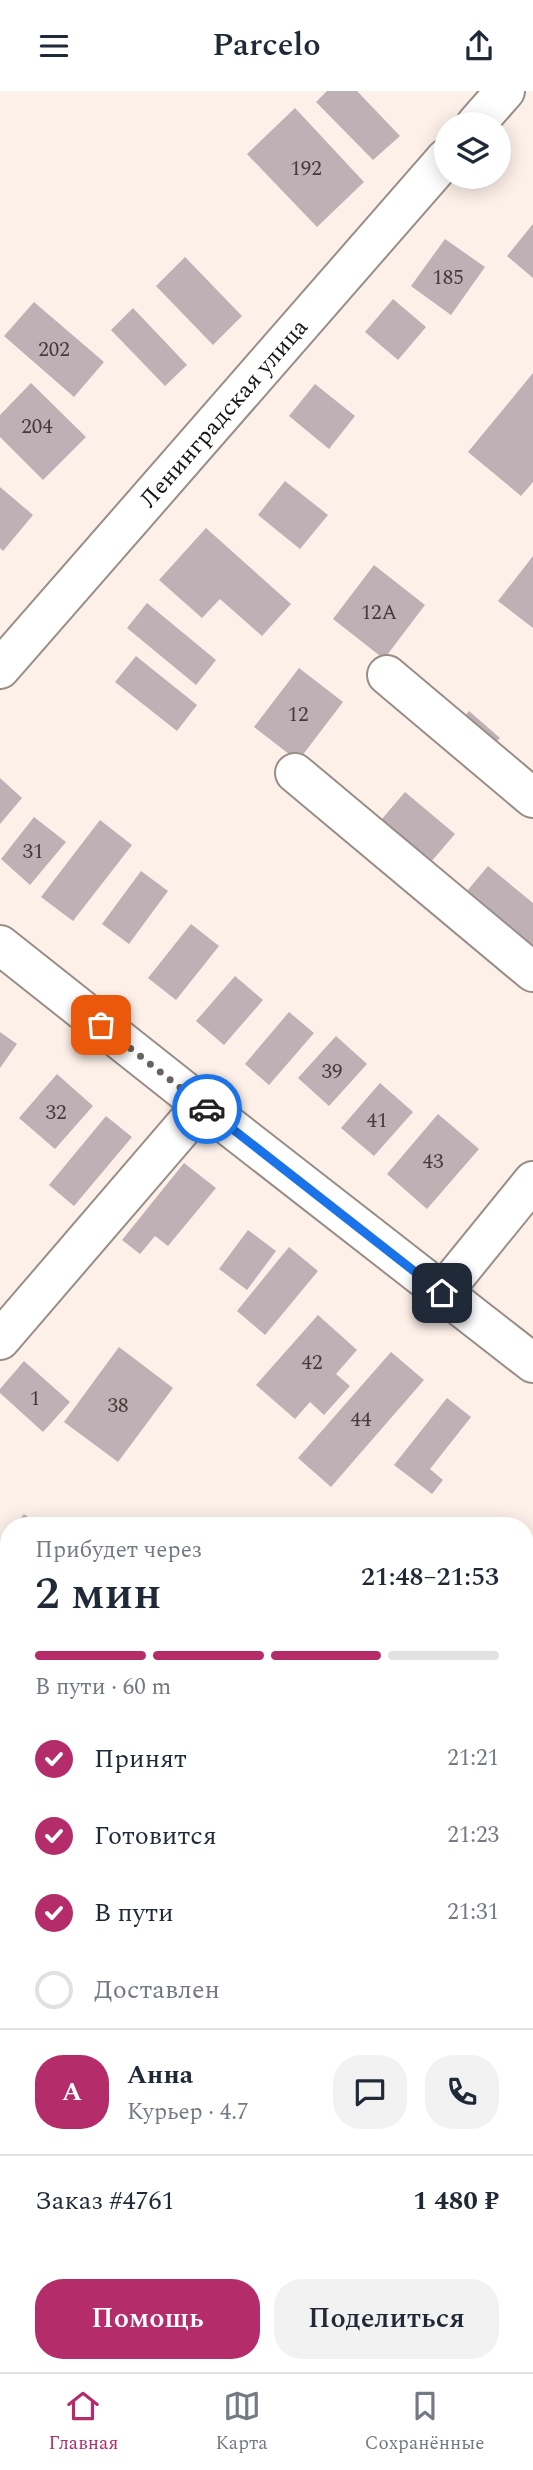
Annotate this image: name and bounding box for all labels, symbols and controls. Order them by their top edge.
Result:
text: Parcelo [212,21,321,70]
icon: menu [35,27,73,65]
icon: share [460,27,498,65]
map controls [434,112,511,189]
button: layers [434,112,511,189]
house number: 192 [290,153,322,185]
house number: 185 [432,262,464,294]
street label: Ленинградская улица [132,311,317,516]
house number: 202 [38,334,70,366]
house number: 204 [21,411,53,443]
house number: 12А [361,597,398,629]
house number: 12 [288,699,309,731]
house number: 31 [23,836,44,868]
pin [71,995,131,1055]
icon: bag [82,1006,120,1044]
house number: 39 [322,1056,343,1088]
courier [172,1074,242,1144]
icon: car [188,1090,226,1128]
house number: 32 [46,1097,67,1129]
house number: 41 [367,1105,388,1137]
house number: 43 [423,1146,444,1178]
pin [412,1263,472,1323]
icon: home [423,1274,461,1312]
house number: 42 [302,1347,323,1379]
house number: 1 [30,1383,40,1415]
house number: 38 [108,1390,129,1422]
house number: 44 [351,1404,372,1436]
text: Прибудет через [35,1533,202,1568]
text: 21:48–21:53 [361,1557,499,1597]
text: 2 мин [35,1559,161,1629]
text: В пути · 60 m [35,1670,171,1705]
text: Принят [94,1739,187,1779]
icon: check [35,1740,73,1778]
text: 21:21 [447,1741,499,1776]
text: Готовится [94,1816,217,1856]
icon: check [35,1817,73,1855]
text: 21:23 [447,1818,499,1853]
text: В пути [94,1893,174,1933]
icon: check [35,1894,73,1932]
text: 21:31 [447,1895,499,1930]
text: Доставлен [94,1970,220,2010]
text: Анна [127,2055,193,2095]
button: chat [333,2055,407,2129]
button: phone [425,2055,499,2129]
text: А [62,2072,82,2112]
text: Курьер · 4.7 [127,2095,249,2130]
text: Заказ #4761 [35,2181,174,2221]
text: 1 480 ₽ [413,2181,499,2221]
button: Помощь [35,2279,260,2359]
button: Поделиться [274,2279,499,2359]
tab: Главная [49,2387,118,2458]
tab: Карта [216,2387,268,2458]
tab: Сохранённые [365,2387,484,2458]

